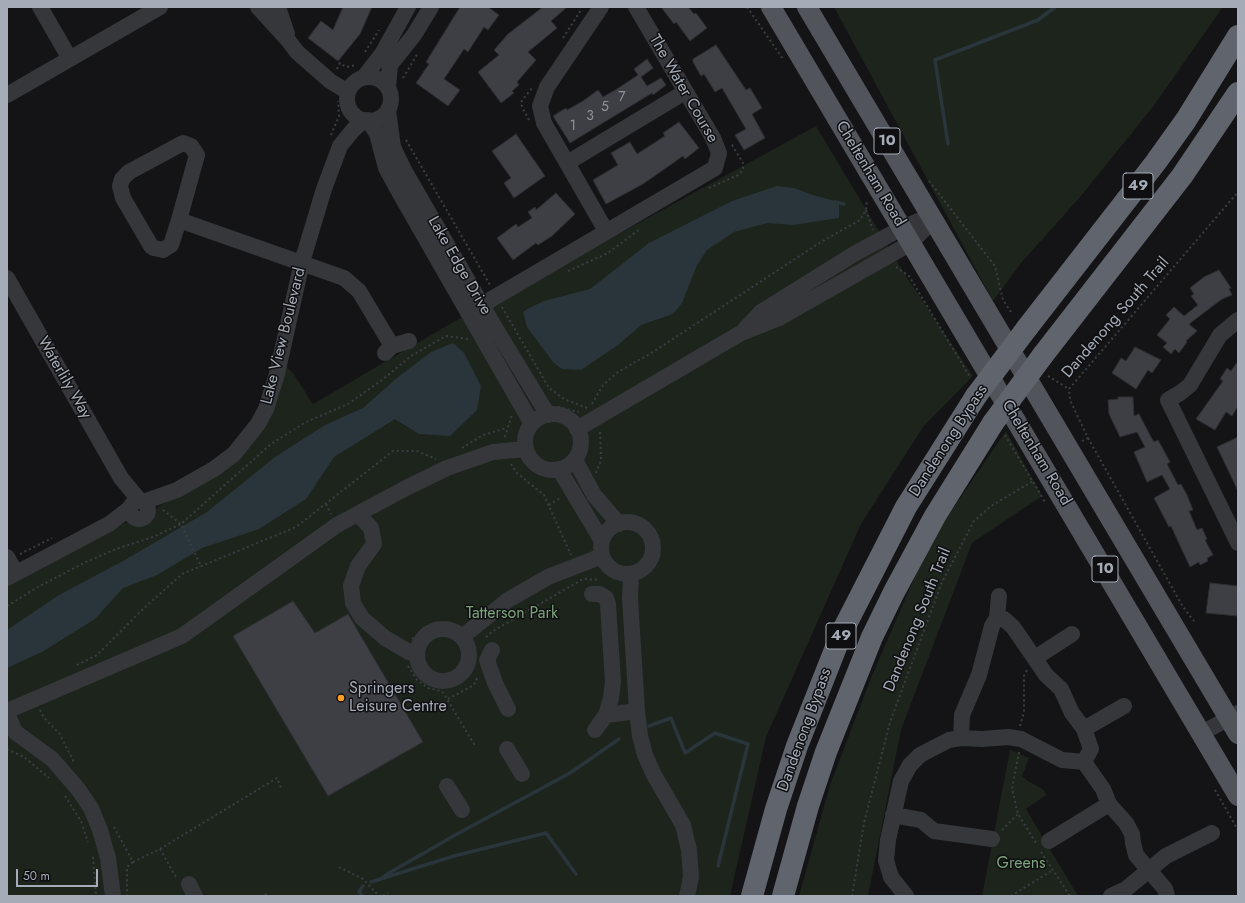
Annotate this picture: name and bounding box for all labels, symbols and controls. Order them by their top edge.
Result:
street label: The Water Course [644,32,722,146]
house number: 7 [618,90,626,106]
house number: 5 [601,100,609,116]
house number: 3 [586,109,594,125]
street label: Cheltenham Road [831,118,909,230]
house number: 1 [570,119,576,135]
road number: 10 [874,128,900,154]
road number: 49 [1123,173,1153,199]
street label: Lake Edge Drive [423,213,495,319]
street label: Dandenong South Trail [1058,254,1174,382]
street label: Lake View Boulevard [258,266,310,406]
street label: Waterlily Way [33,333,95,423]
street label: Dandenong Bypass [906,381,992,501]
street label: Cheltenham Road [997,397,1075,509]
street label: Dandenong South Trail [880,545,956,695]
road number: 10 [1092,556,1118,582]
park label: Tatterson Park [466,604,558,624]
road number: 49 [826,623,856,649]
street label: Dandenong Bypass [774,666,836,794]
place label: Springers Leisure Centre [349,679,447,717]
marker: Springers Leisure Centre [336,693,346,703]
park label: Greens [997,854,1045,874]
scale bar [18,861,100,887]
text: 50 m [23,867,50,885]

